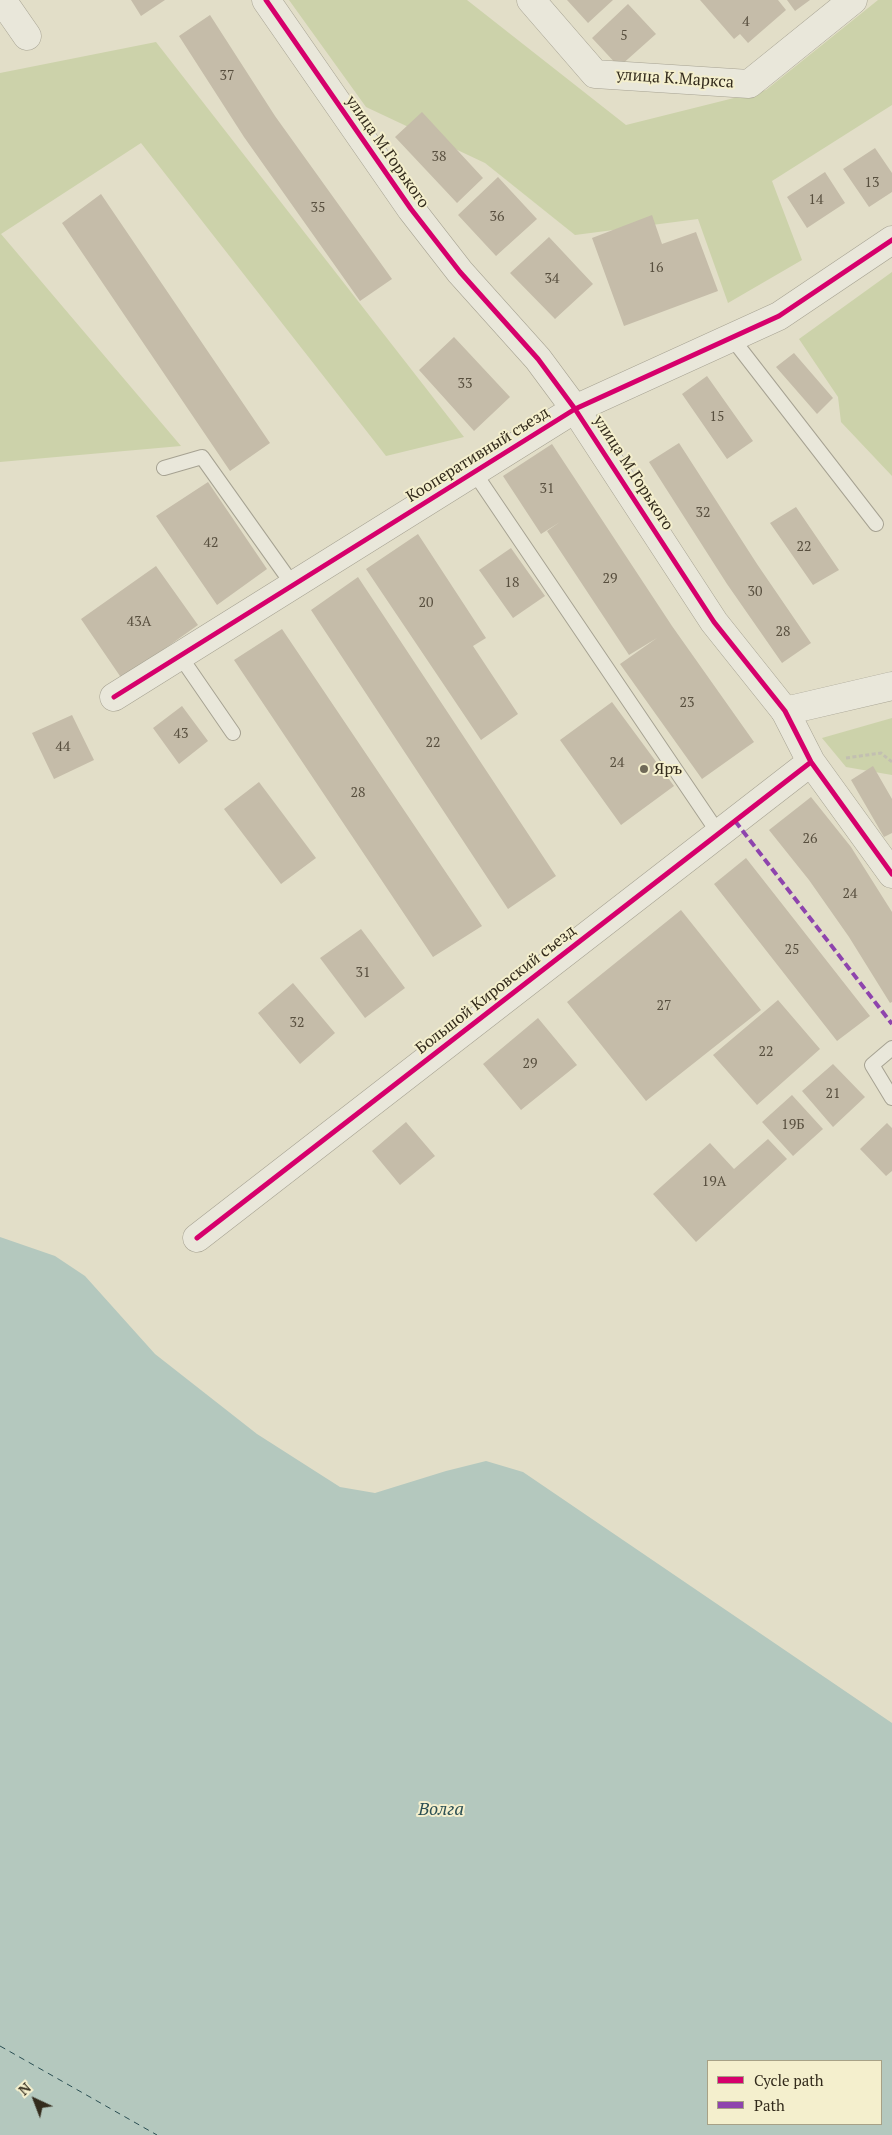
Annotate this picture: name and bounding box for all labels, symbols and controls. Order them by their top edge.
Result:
house number: 4 [742,14,750,30]
house number: 5 [620,28,628,44]
street label: улица К.Маркса [616,65,734,93]
house number: 37 [220,68,234,84]
street label: улица М.Горького [341,92,433,212]
house number: 38 [432,149,446,165]
house number: 13 [865,175,879,191]
house number: 14 [809,192,823,208]
house number: 35 [311,200,325,216]
house number: 36 [490,209,504,225]
house number: 16 [649,260,663,276]
house number: 34 [545,271,559,287]
house number: 33 [458,376,472,392]
street label: Кооперативный съезд [403,403,553,507]
house number: 15 [710,409,724,425]
street label: улица М.Горького [589,412,677,534]
house number: 31 [540,481,554,497]
house number: 32 [696,505,710,521]
house number: 42 [204,535,218,551]
house number: 22 [797,539,811,555]
house number: 29 [603,571,617,587]
house number: 18 [505,575,519,591]
house number: 30 [748,584,762,600]
house number: 20 [419,595,433,611]
house number: 43А [127,614,151,630]
house number: 28 [776,624,790,640]
house number: 23 [680,695,694,711]
house number: 43 [174,726,188,742]
house number: 22 [426,735,440,751]
house number: 44 [56,739,70,755]
house number: 24 [610,755,624,771]
place label: Яръ [654,759,682,779]
marker: Яръ [638,763,650,775]
house number: 28 [351,785,365,801]
house number: 26 [803,831,817,847]
house number: 24 [843,886,857,902]
street label: Большой Кировский съезд [412,922,580,1058]
house number: 25 [785,942,799,958]
house number: 31 [356,965,370,981]
house number: 27 [657,998,671,1014]
house number: 32 [290,1015,304,1031]
house number: 22 [759,1044,773,1060]
house number: 29 [523,1056,537,1072]
house number: 21 [826,1086,840,1102]
house number: 19Б [781,1117,805,1133]
house number: 19А [702,1174,726,1190]
water label: Волга [418,1799,464,1821]
legend [707,2060,882,2125]
text: Cycle path [754,2070,824,2090]
north arrow [10,2075,60,2125]
text: N [14,2078,35,2099]
text: Path [754,2095,785,2115]

